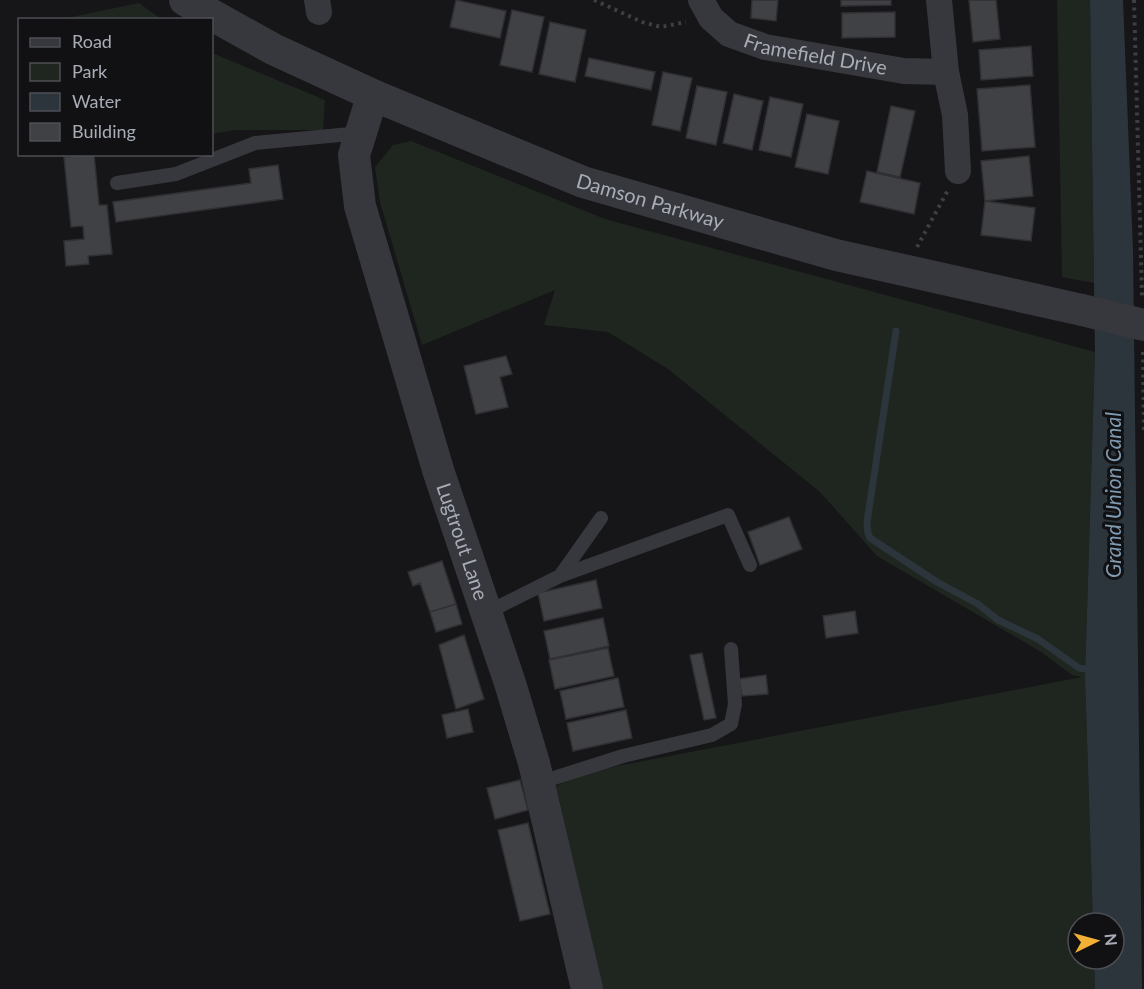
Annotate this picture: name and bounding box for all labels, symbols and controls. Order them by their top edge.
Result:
legend [18,18,213,156]
street label: Framefield Drive [741,27,889,79]
text: Road [72,30,112,52]
text: Park [72,60,108,82]
text: Water [72,90,121,112]
text: Building [72,120,136,142]
street label: Damson Parkway [574,168,728,233]
water label: Grand Union Canal [1100,412,1125,578]
street label: Lugtrout Lane [432,480,494,603]
north arrow [1066,911,1126,971]
text: N [1101,933,1121,947]

